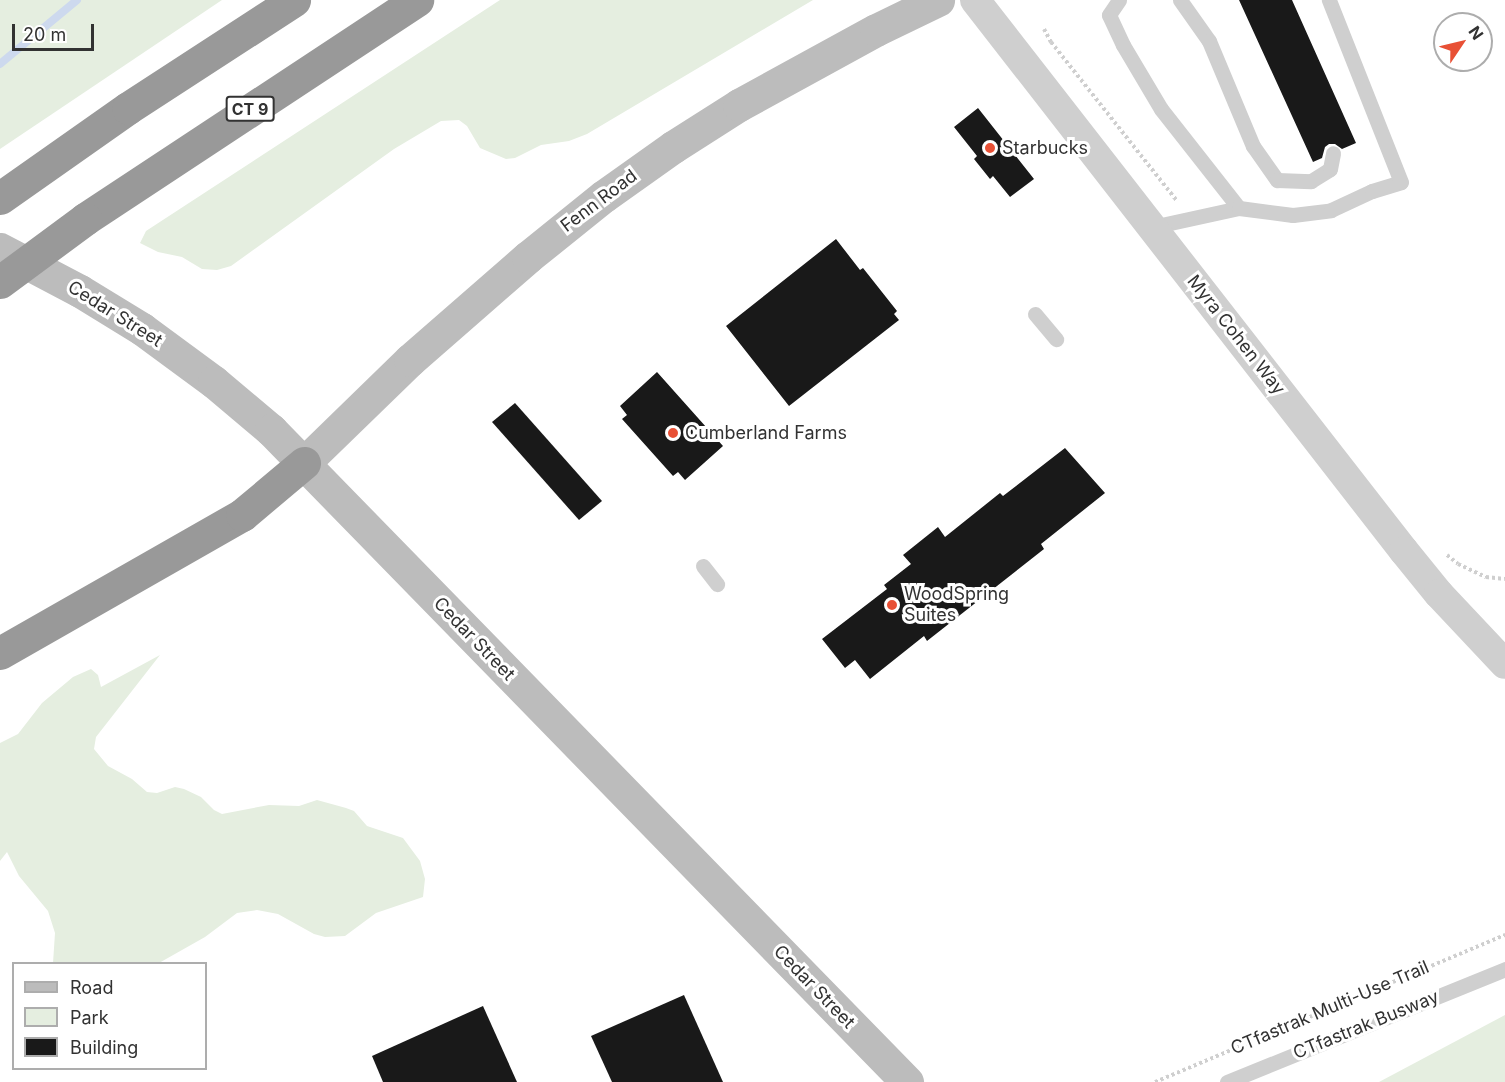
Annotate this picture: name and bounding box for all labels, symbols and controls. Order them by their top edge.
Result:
scale bar [15,12,98,50]
north arrow [1433,12,1493,72]
text: N [1464,22,1488,44]
text: 20 m [23,24,66,45]
road number: CT 9 [224,96,276,122]
place label: Starbucks [1002,137,1088,159]
marker: Starbucks [983,141,997,155]
street label: Fenn Road [556,165,642,237]
street label: Myra Cohen Way [1183,271,1289,399]
street label: Cedar Street [64,276,166,352]
place label: Cumberland Farms [685,422,847,444]
marker: Cumberland Farms [666,426,680,440]
place label: WoodSpring Suites [904,584,1009,626]
street label: Cedar Street [429,593,519,685]
marker: WoodSpring Suites [885,598,899,612]
street label: Cedar Street [769,941,859,1033]
street label: CTfastrak Multi-Use Trail [1228,956,1432,1060]
legend [12,962,207,1070]
text: Road [70,977,113,998]
street label: CTfastrak Busway [1290,986,1442,1064]
text: Park [70,1007,109,1028]
text: Building [70,1037,138,1058]

